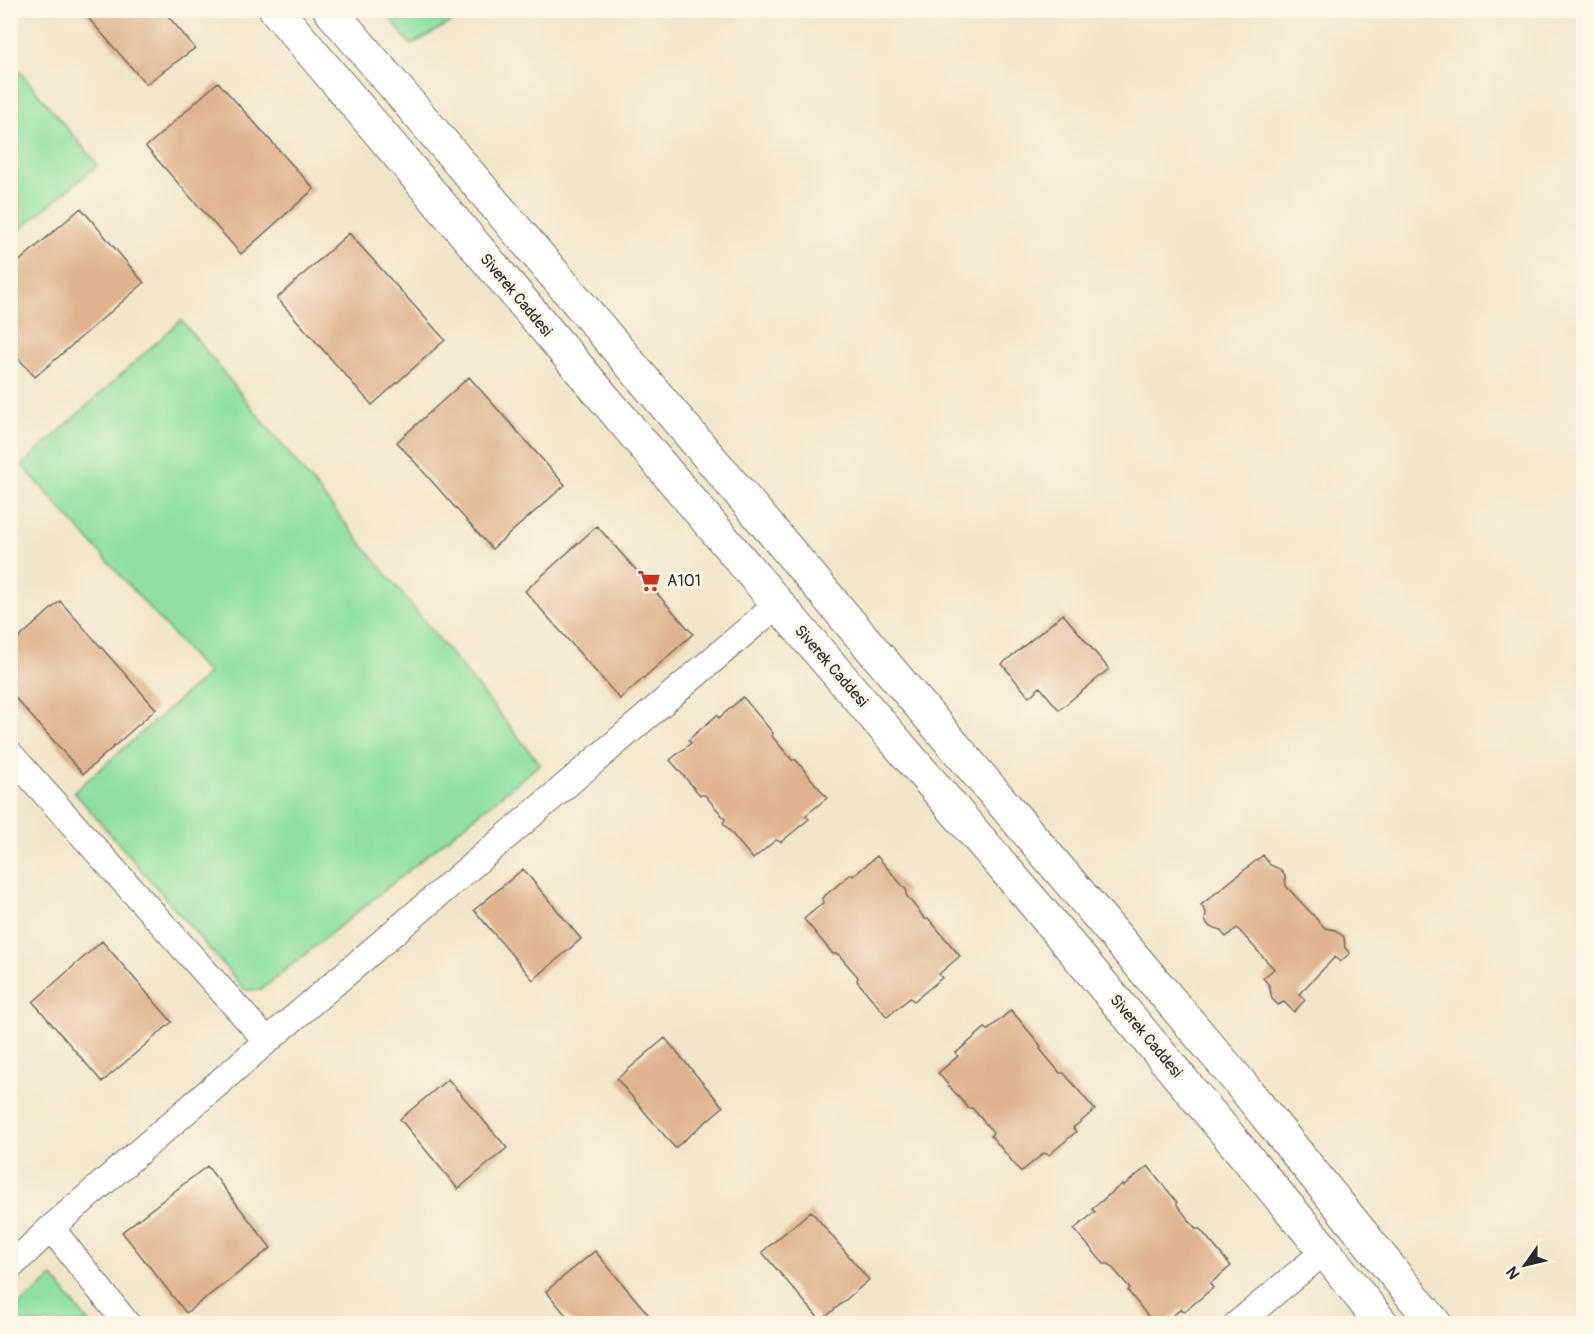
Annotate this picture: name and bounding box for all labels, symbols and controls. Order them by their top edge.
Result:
street label: Siverek Caddesi [475,249,557,341]
supermarket icon: A101 [636,568,662,594]
place label: A101 [667,571,701,591]
street label: Siverek Caddesi [790,621,872,711]
street label: Siverek Caddesi [1105,990,1187,1082]
north arrow [1495,1235,1555,1295]
text: N [1502,1263,1525,1283]

